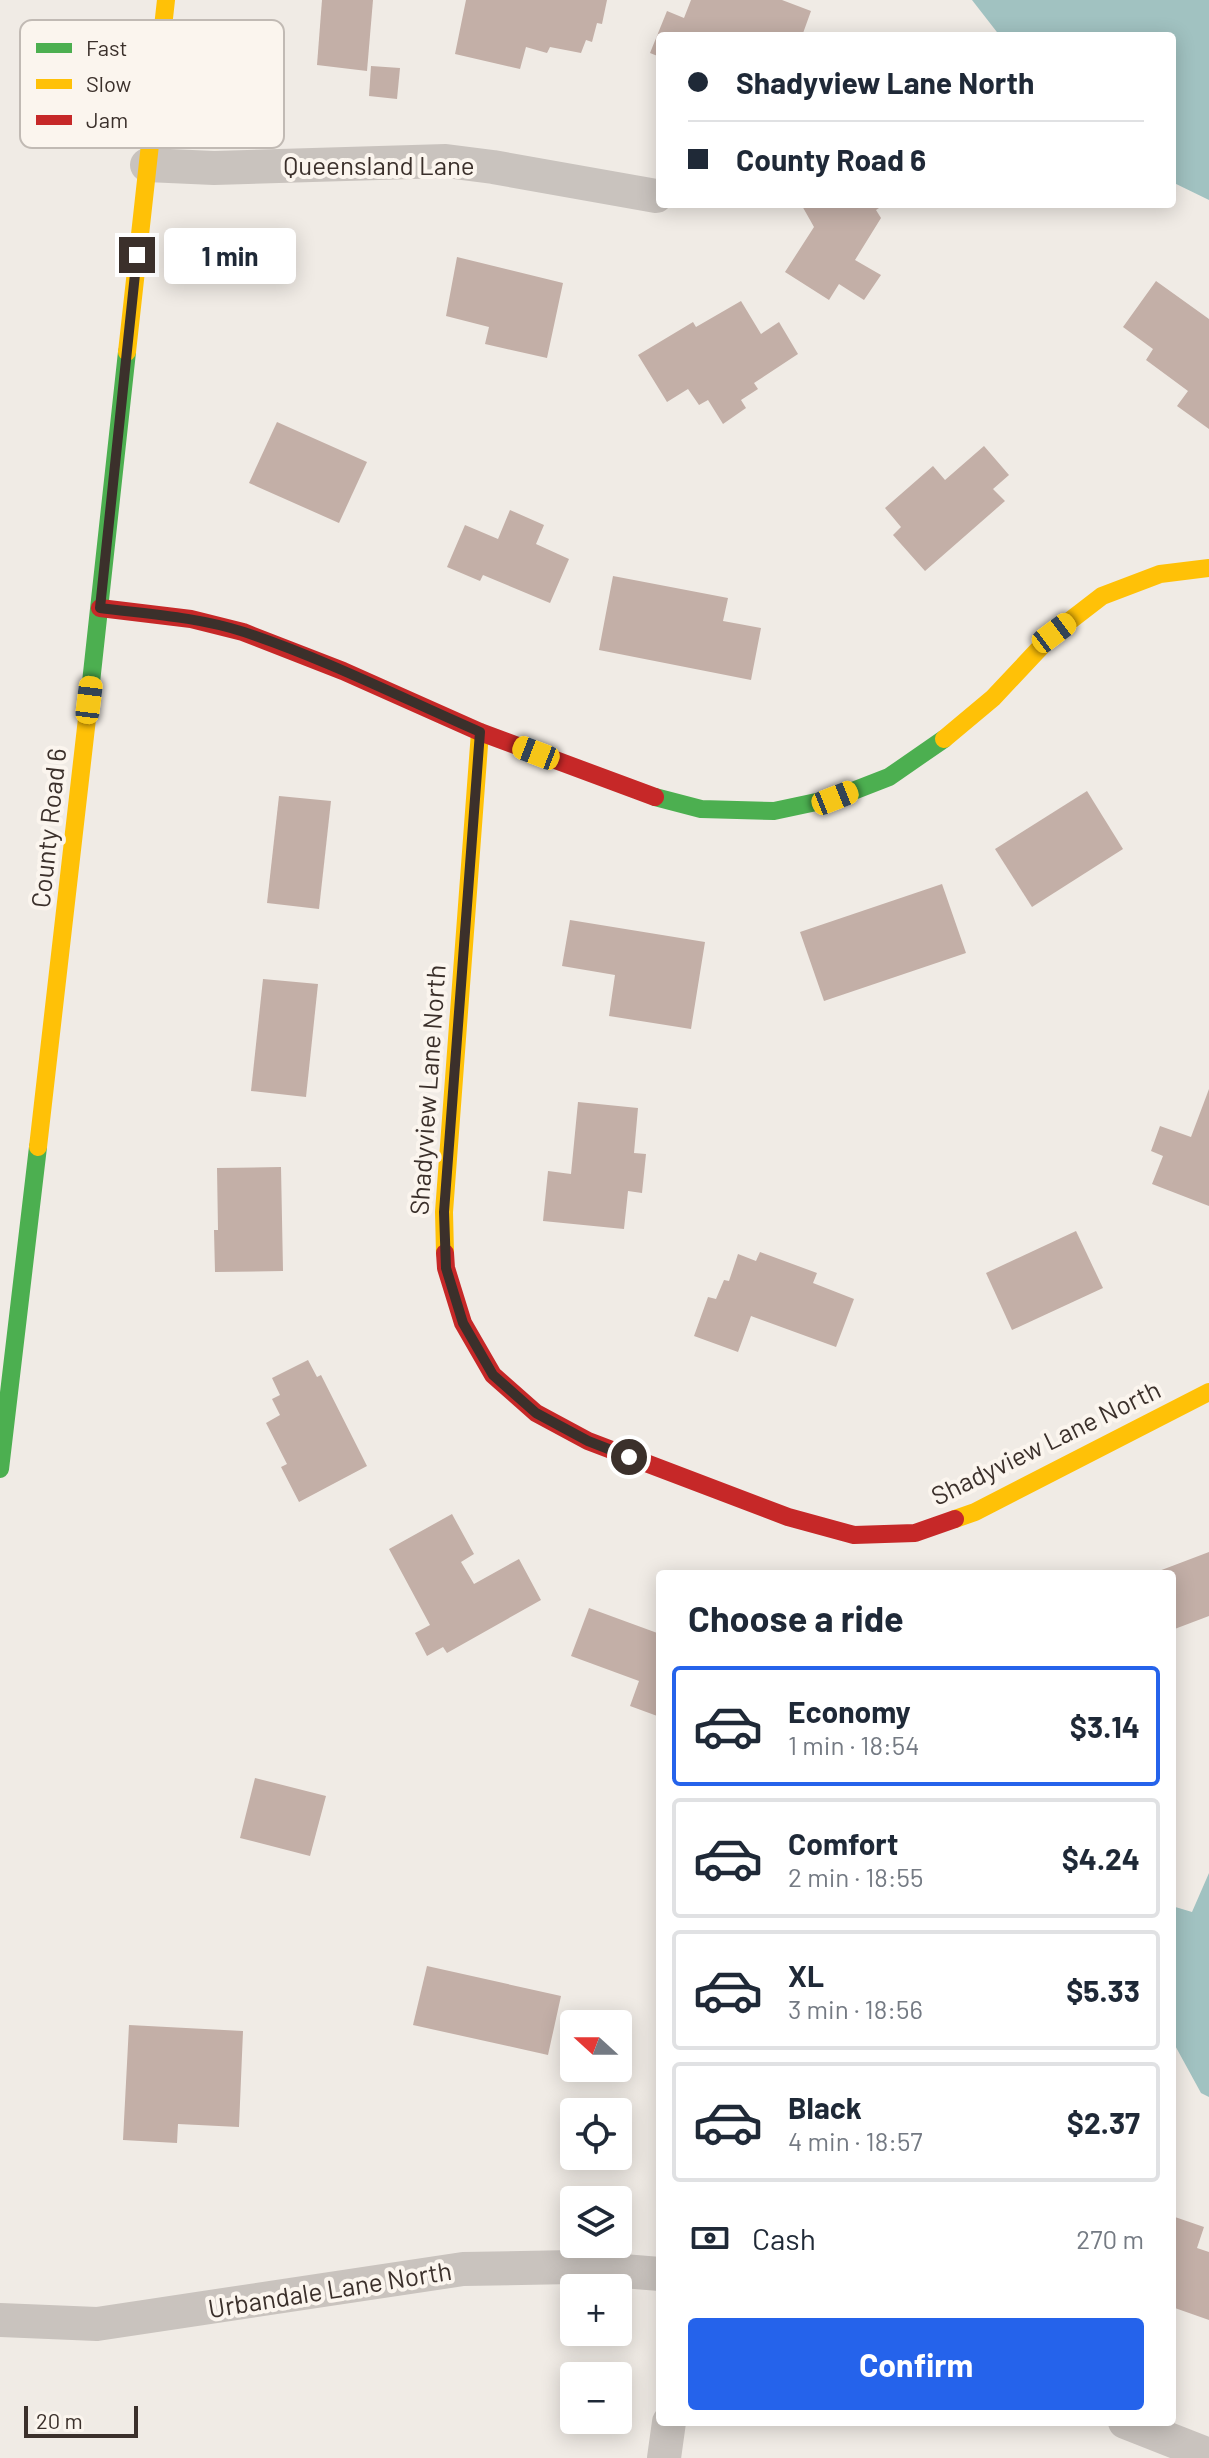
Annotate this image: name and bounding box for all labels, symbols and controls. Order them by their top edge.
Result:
legend [20,20,284,148]
text: Fast [86,34,128,60]
text: Shadyview Lane North [736,64,1034,100]
text: Slow [86,70,131,96]
text: Jam [86,106,128,132]
text: County Road 6 [736,141,926,177]
street label: Queensland Lane [283,149,475,180]
callout: 1 min [165,227,297,283]
route end [119,237,155,273]
text: 1 min [202,240,258,271]
car [1028,609,1080,657]
car [74,675,104,725]
car [509,733,563,773]
street label: County Road 6 [24,746,71,909]
car [808,778,862,818]
street label: Shadyview Lane North [402,964,451,1216]
street label: Shadyview Lane North [926,1373,1165,1511]
route start [611,1439,647,1475]
text: Choose a ride [688,1596,904,1639]
icon: car [692,1690,764,1762]
text: Economy [788,1693,911,1729]
text: $3.14 [1070,1708,1140,1744]
text: 1 min · 18:54 [788,1729,919,1760]
icon: car [692,1822,764,1894]
text: Comfort [788,1825,898,1861]
text: $4.24 [1062,1840,1140,1876]
text: 2 min · 18:55 [788,1861,923,1892]
icon: car [692,1954,764,2026]
text: XL [788,1957,824,1993]
text: $5.33 [1066,1972,1140,2008]
text: 3 min · 18:56 [788,1993,923,2024]
north arrow [560,2010,632,2082]
map controls [560,2010,632,2434]
icon: car [692,2086,764,2158]
text: Black [788,2089,862,2125]
button: locate [560,2098,632,2170]
text: $2.37 [1067,2104,1140,2140]
text: 4 min · 18:57 [788,2125,923,2156]
button: layers [560,2186,632,2258]
icon: cash [688,2216,732,2260]
text: Cash [752,2220,816,2256]
text: 270 m [1076,2223,1144,2254]
street label: Urbandale Lane North [206,2254,454,2323]
button: + [560,2274,632,2346]
button: Confirm [688,2318,1144,2410]
button: − [560,2362,632,2434]
scale bar [24,2402,138,2438]
text: 20 m [36,2407,83,2433]

